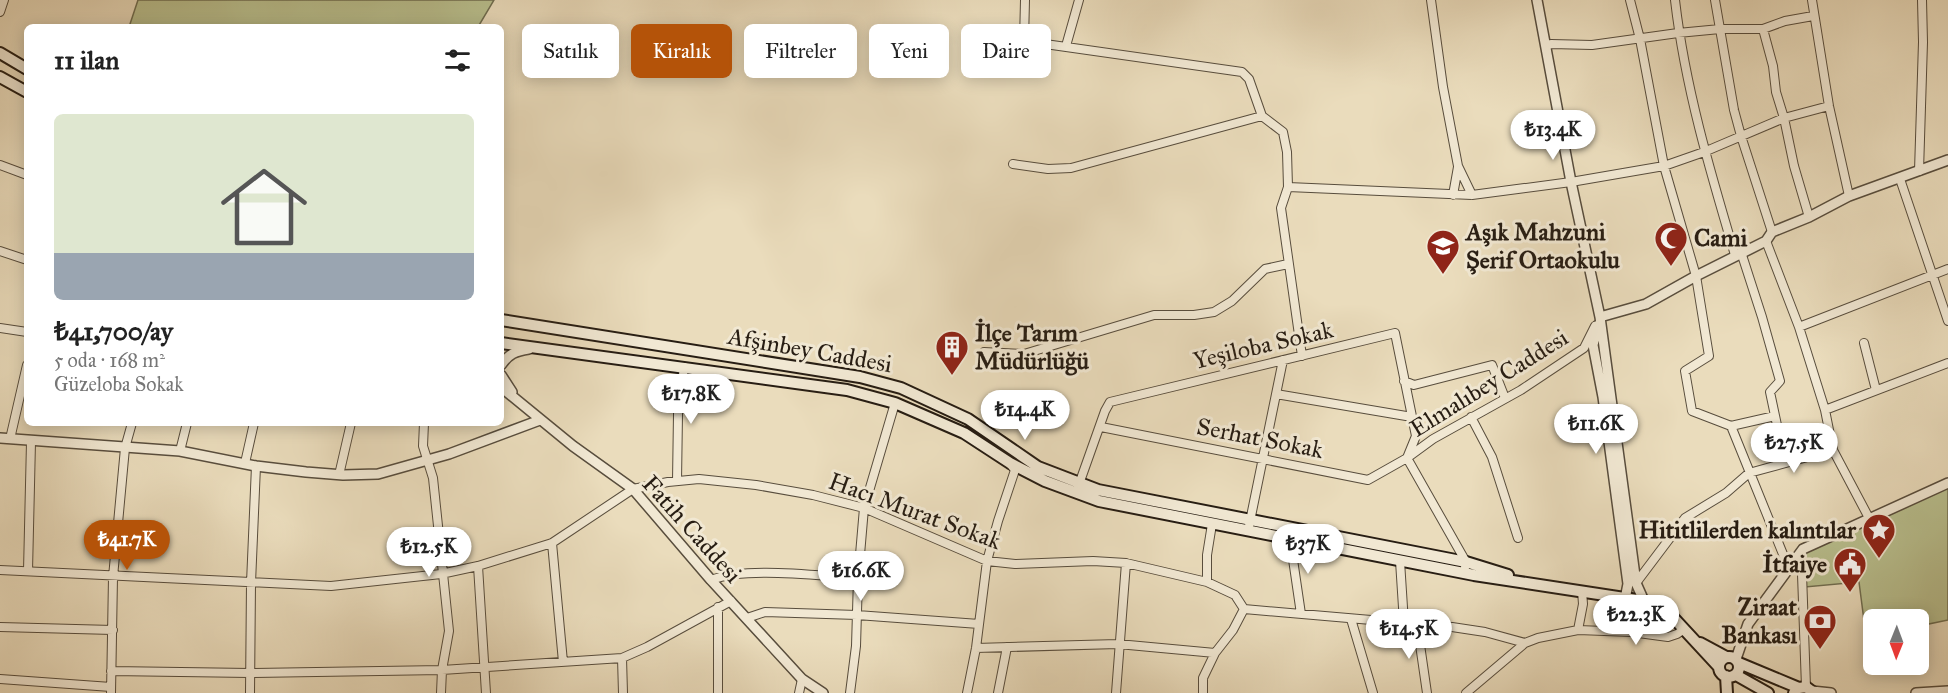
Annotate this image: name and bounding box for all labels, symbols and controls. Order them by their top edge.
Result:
chip: Satılık [522,24,619,78]
chip: Kiralık [631,24,732,78]
chip: Filtreler [744,24,857,78]
chip: Yeni [869,24,949,78]
chip: Daire [961,24,1051,78]
text: 11 ilan [54,44,119,76]
icon: filters [441,44,474,77]
pin: ₺13.4K [1504,110,1602,161]
text: ₺13.4K [1524,117,1582,141]
icon: home [210,153,318,261]
place label: Aşık Mahzuni Şerif Ortaokulu [1464,217,1620,275]
mosque icon: Cami [1653,220,1689,267]
place label: Cami [1694,223,1748,253]
school or university icon: Aşık Mahzuni Şerif Ortaokulu [1425,228,1461,275]
street label: Yeşiloba Sokak [1190,314,1337,376]
text: ₺41,700/ay [54,315,173,347]
place label: İlçe Tarım Müdürlüğü [975,318,1089,376]
street label: Afşinbey Caddesi [724,321,895,379]
street label: Elmalıbey Caddesi [1404,322,1574,444]
building icon: İlçe Tarım Müdürlüğü [934,329,970,376]
text: 5 oda · 168 m² [54,348,165,372]
text: Güzeloba Sokak [54,372,184,396]
pin: ₺17.8K [642,374,740,425]
text: ₺17.8K [662,381,720,405]
pin: ₺14.4K [976,390,1074,441]
text: ₺14.4K [995,397,1055,421]
pin: ₺11.6K [1547,404,1645,455]
street label: Serhat Sokak [1194,411,1327,465]
text: ₺11.6K [1568,411,1624,435]
pin: ₺27.5K [1745,423,1843,474]
text: ₺27.5K [1765,430,1823,454]
street label: Hacı Murat Sokak [825,466,1006,556]
street label: Fatih Caddesi [636,469,749,589]
place icon: Hititlilerden kalıntılar [1861,512,1897,559]
place label: Hititlilerden kalıntılar [1638,515,1857,545]
pin: ₺41.7K [78,520,176,571]
pin: ₺37K [1272,524,1344,575]
text: ₺41.7K [98,527,156,551]
pin: ₺12.5K [380,527,478,578]
text: ₺37K [1286,531,1330,555]
text: ₺12.5K [401,534,457,558]
public building icon: İtfaiye [1832,546,1868,593]
place label: İtfaiye [1762,549,1827,579]
pin: ₺16.6K [812,551,910,602]
text: ₺16.6K [832,558,890,582]
place label: Ziraat Bankası [1721,592,1798,650]
pin: ₺22.3K [1587,595,1685,646]
text: ₺22.3K [1607,602,1665,626]
bank icon: Ziraat Bankası [1802,603,1838,650]
pin: ₺14.5K [1360,609,1458,660]
north arrow [1863,609,1929,675]
map controls [1863,609,1929,675]
text: ₺14.5K [1380,616,1438,640]

